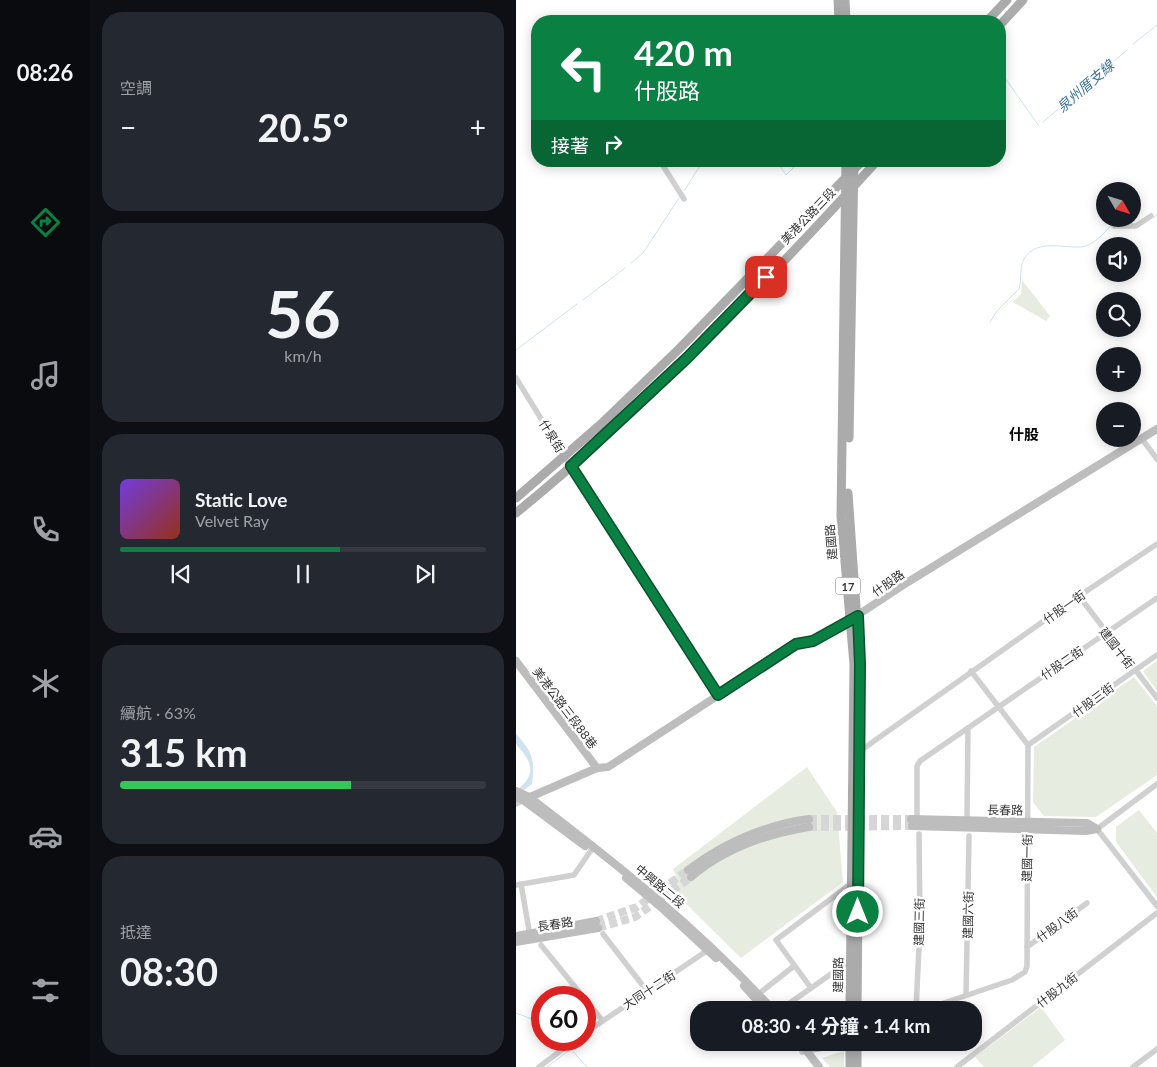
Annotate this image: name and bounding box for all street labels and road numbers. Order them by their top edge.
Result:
street label: 美港公路三段 [778,185,838,247]
street label: 什泉街 [536,417,568,455]
street label: 建國路 [822,523,840,561]
street label: 什股路 [869,567,907,599]
road number: 17 [836,578,860,594]
street label: 什股一街 [1040,587,1088,627]
street label: 建國十街 [1096,624,1138,672]
street label: 什股二街 [1038,643,1086,683]
street label: 美港公路三段88巷 [530,664,600,752]
street label: 什股三街 [1069,680,1117,720]
street label: 長春路 [987,802,1023,818]
street label: 建國一街 [1019,834,1035,882]
street label: 中興路二段 [632,861,688,911]
street label: 建國六街 [960,891,976,939]
street label: 建國三街 [911,898,927,946]
street label: 什股八街 [1033,905,1081,945]
street label: 長春路 [536,914,574,934]
street label: 建國路 [830,957,846,993]
street label: 大同十二街 [620,967,678,1013]
street label: 什股九街 [1033,969,1081,1011]

